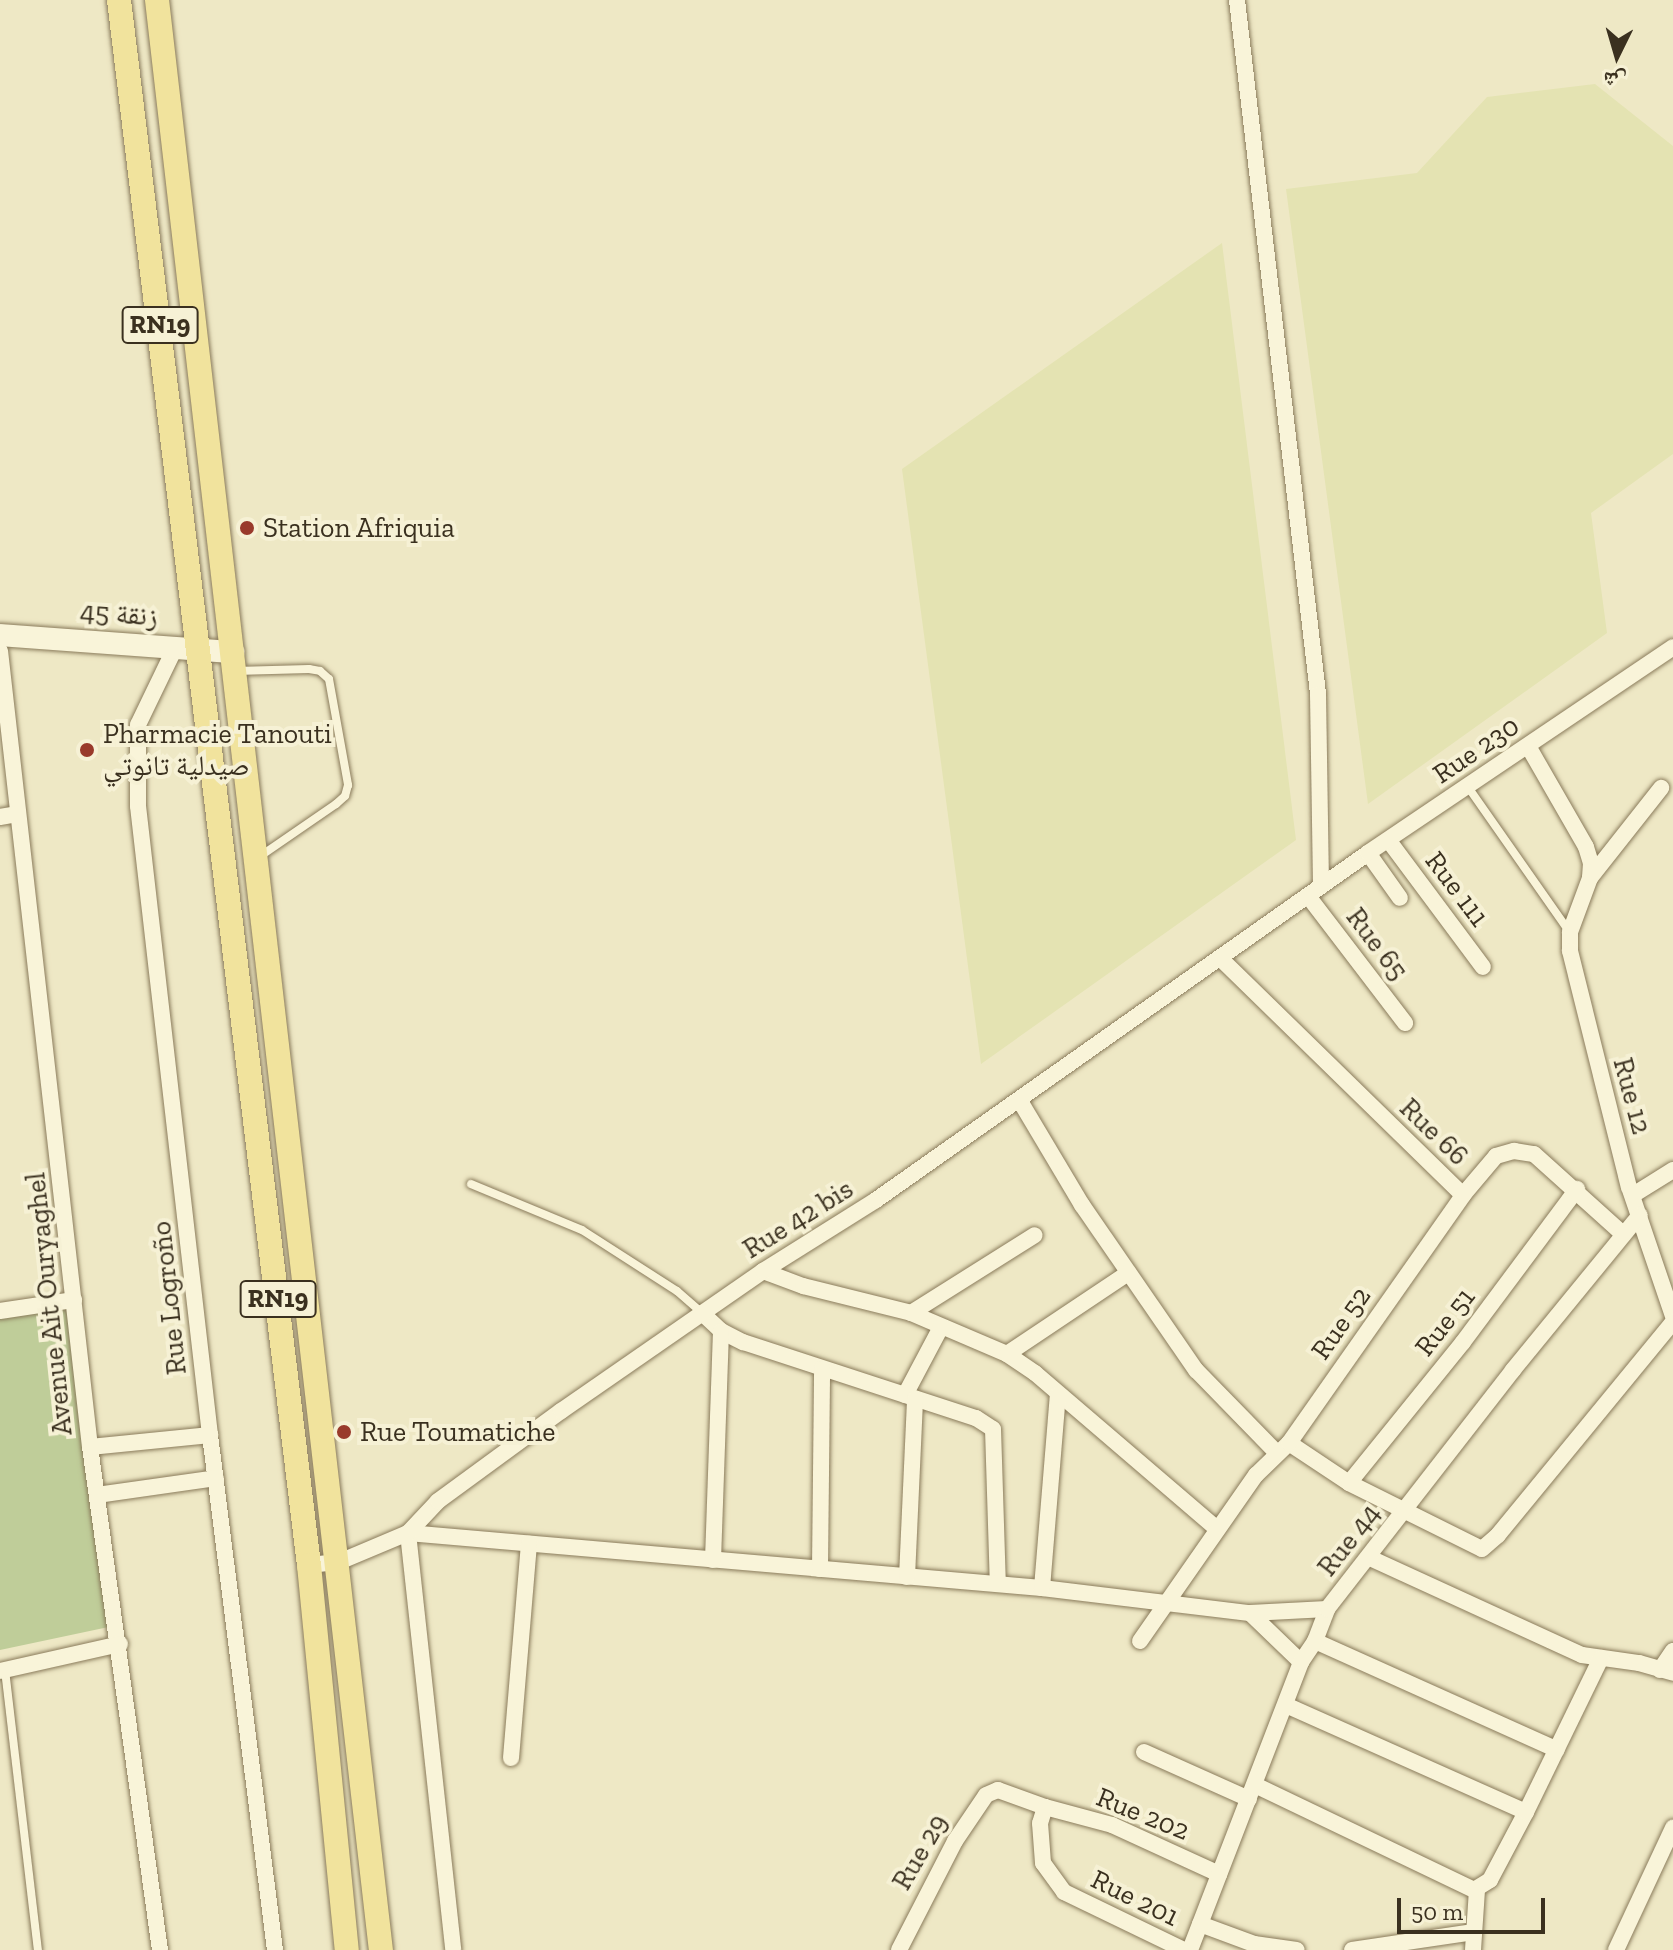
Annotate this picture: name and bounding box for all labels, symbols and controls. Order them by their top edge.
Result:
north arrow [1577,16,1657,96]
text: ش [1602,66,1628,95]
road number: RN19 [120,303,200,347]
place label: Station Afriquia [263,511,456,545]
marker: Station Afriquia [238,519,256,537]
street label: زنقة 45 [79,595,159,633]
street label: Rue 230 [1427,709,1525,791]
place label: Pharmacie Tanouti صيدلية تانوتي [103,717,332,783]
marker: Pharmacie Tanouti صيدلية تانوتي [78,741,96,759]
street label: Rue 111 [1418,845,1496,933]
street label: Rue 65 [1339,901,1415,987]
street label: Rue 12 [1606,1054,1658,1138]
street label: Rue 66 [1393,1091,1475,1173]
street label: Avenue Ait Ouryaghel [18,1170,80,1438]
street label: Rue 42 bis [737,1172,859,1266]
street label: Rue Logroño [144,1220,194,1376]
road number: RN19 [238,1277,318,1321]
street label: Rue 52 [1304,1280,1378,1366]
street label: Rue 51 [1408,1281,1482,1363]
place label: Rue Toumatiche [360,1415,556,1449]
marker: Rue Toumatiche [335,1423,353,1441]
street label: Rue 44 [1310,1497,1388,1583]
street label: Rue 202 [1092,1780,1194,1848]
street label: Rue 29 [885,1808,955,1896]
street label: Rue 201 [1085,1862,1185,1934]
scale bar [1401,1882,1549,1932]
text: 50 m [1411,1897,1463,1926]

